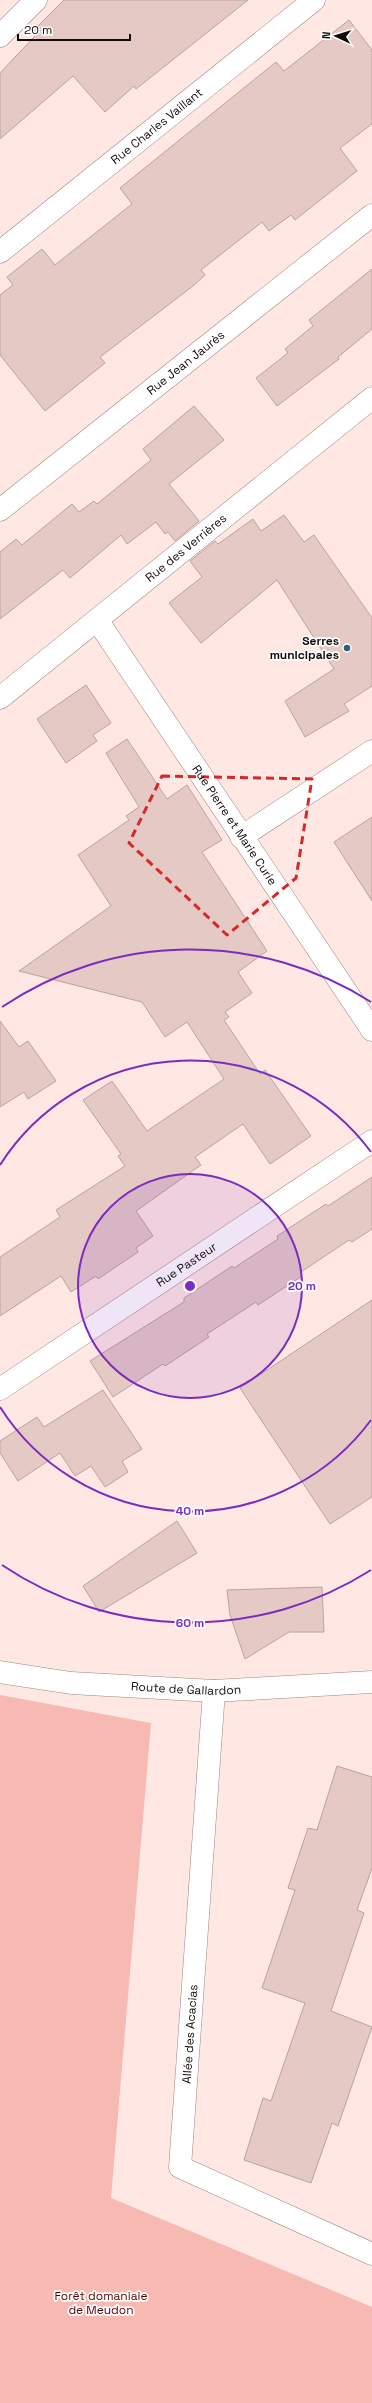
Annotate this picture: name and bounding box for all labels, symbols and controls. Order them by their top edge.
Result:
scale bar [18,16,130,42]
north arrow [316,16,356,56]
text: 20 m [24,22,52,38]
text: N [319,31,333,39]
street label: Rue Charles Vaillant [108,84,206,168]
street label: Rue Jean Jaurès [143,327,228,399]
street label: Rue des Verrières [142,510,230,586]
place label: Serres municipales [270,633,339,663]
marker: Serres municipales [342,643,352,653]
street label: Rue Pierre et Marie Curie [188,762,281,888]
street label: Rue Pasteur [153,1239,220,1291]
text: 20 m [288,1278,316,1294]
centre of rings [183,1279,197,1293]
text: 40 m [176,1503,204,1519]
text: 60 m [176,1615,204,1631]
street label: Route de Gallardon [130,1678,241,1699]
street label: Allée des Acacias [179,1984,201,2084]
park label: Forêt domaniale de Meudon [54,2288,148,2318]

